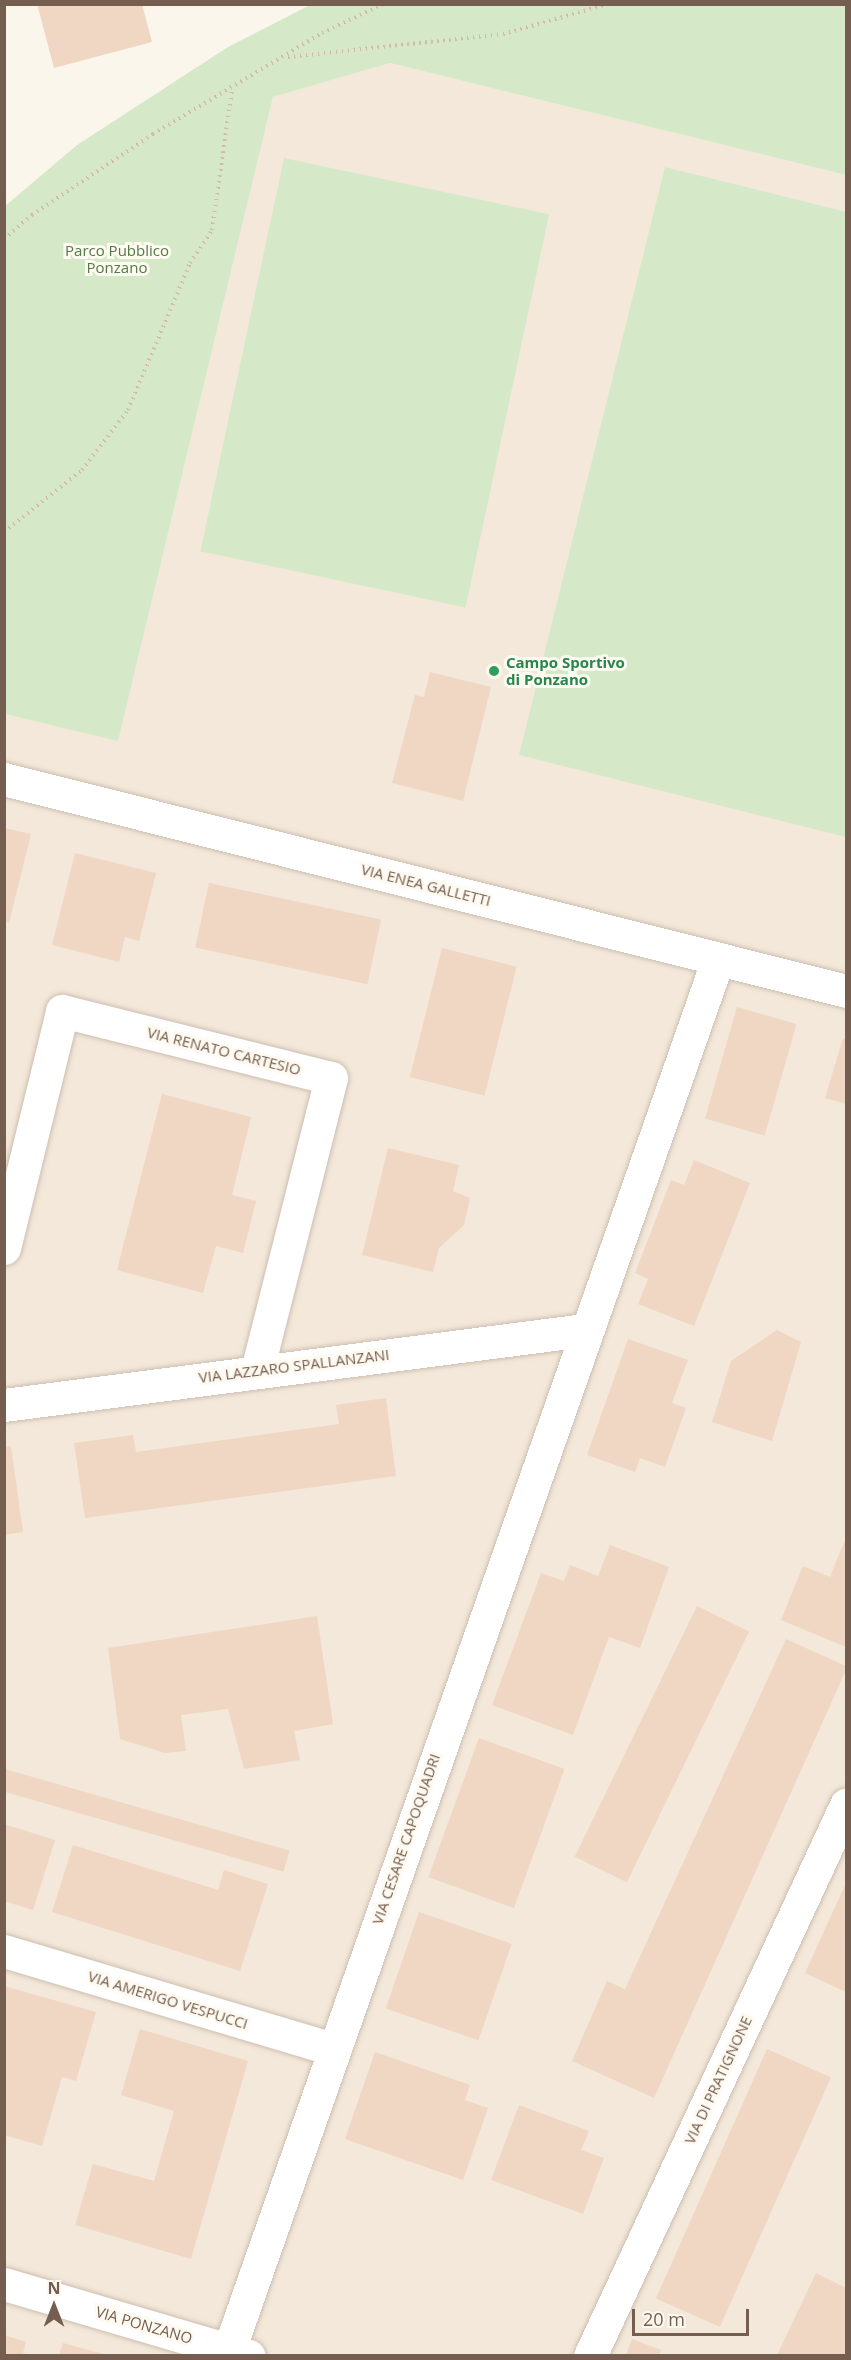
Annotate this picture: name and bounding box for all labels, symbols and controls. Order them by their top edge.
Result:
park label: Parco Pubblico Ponzano [65,241,169,276]
place label: Campo Sportivo di Ponzano [506,653,625,688]
marker: Campo Sportivo di Ponzano [487,664,501,678]
street label: VIA ENEA GALLETTI [359,860,493,910]
street label: VIA RENATO CARTESIO [145,1023,303,1079]
street label: VIA LAZZARO SPALLANZANI [198,1345,390,1387]
street label: VIA CESARE CAPOQUADRI [368,1751,444,1927]
street label: VIA AMERIGO VESPUCCI [86,1967,250,2033]
street label: VIA DI PRATIGNONE [680,2013,756,2147]
north arrow [24,2276,84,2336]
text: N [47,2277,61,2299]
scale bar [635,2297,752,2335]
street label: VIA PONZANO [94,2303,194,2347]
text: 20 m [643,2307,685,2331]

